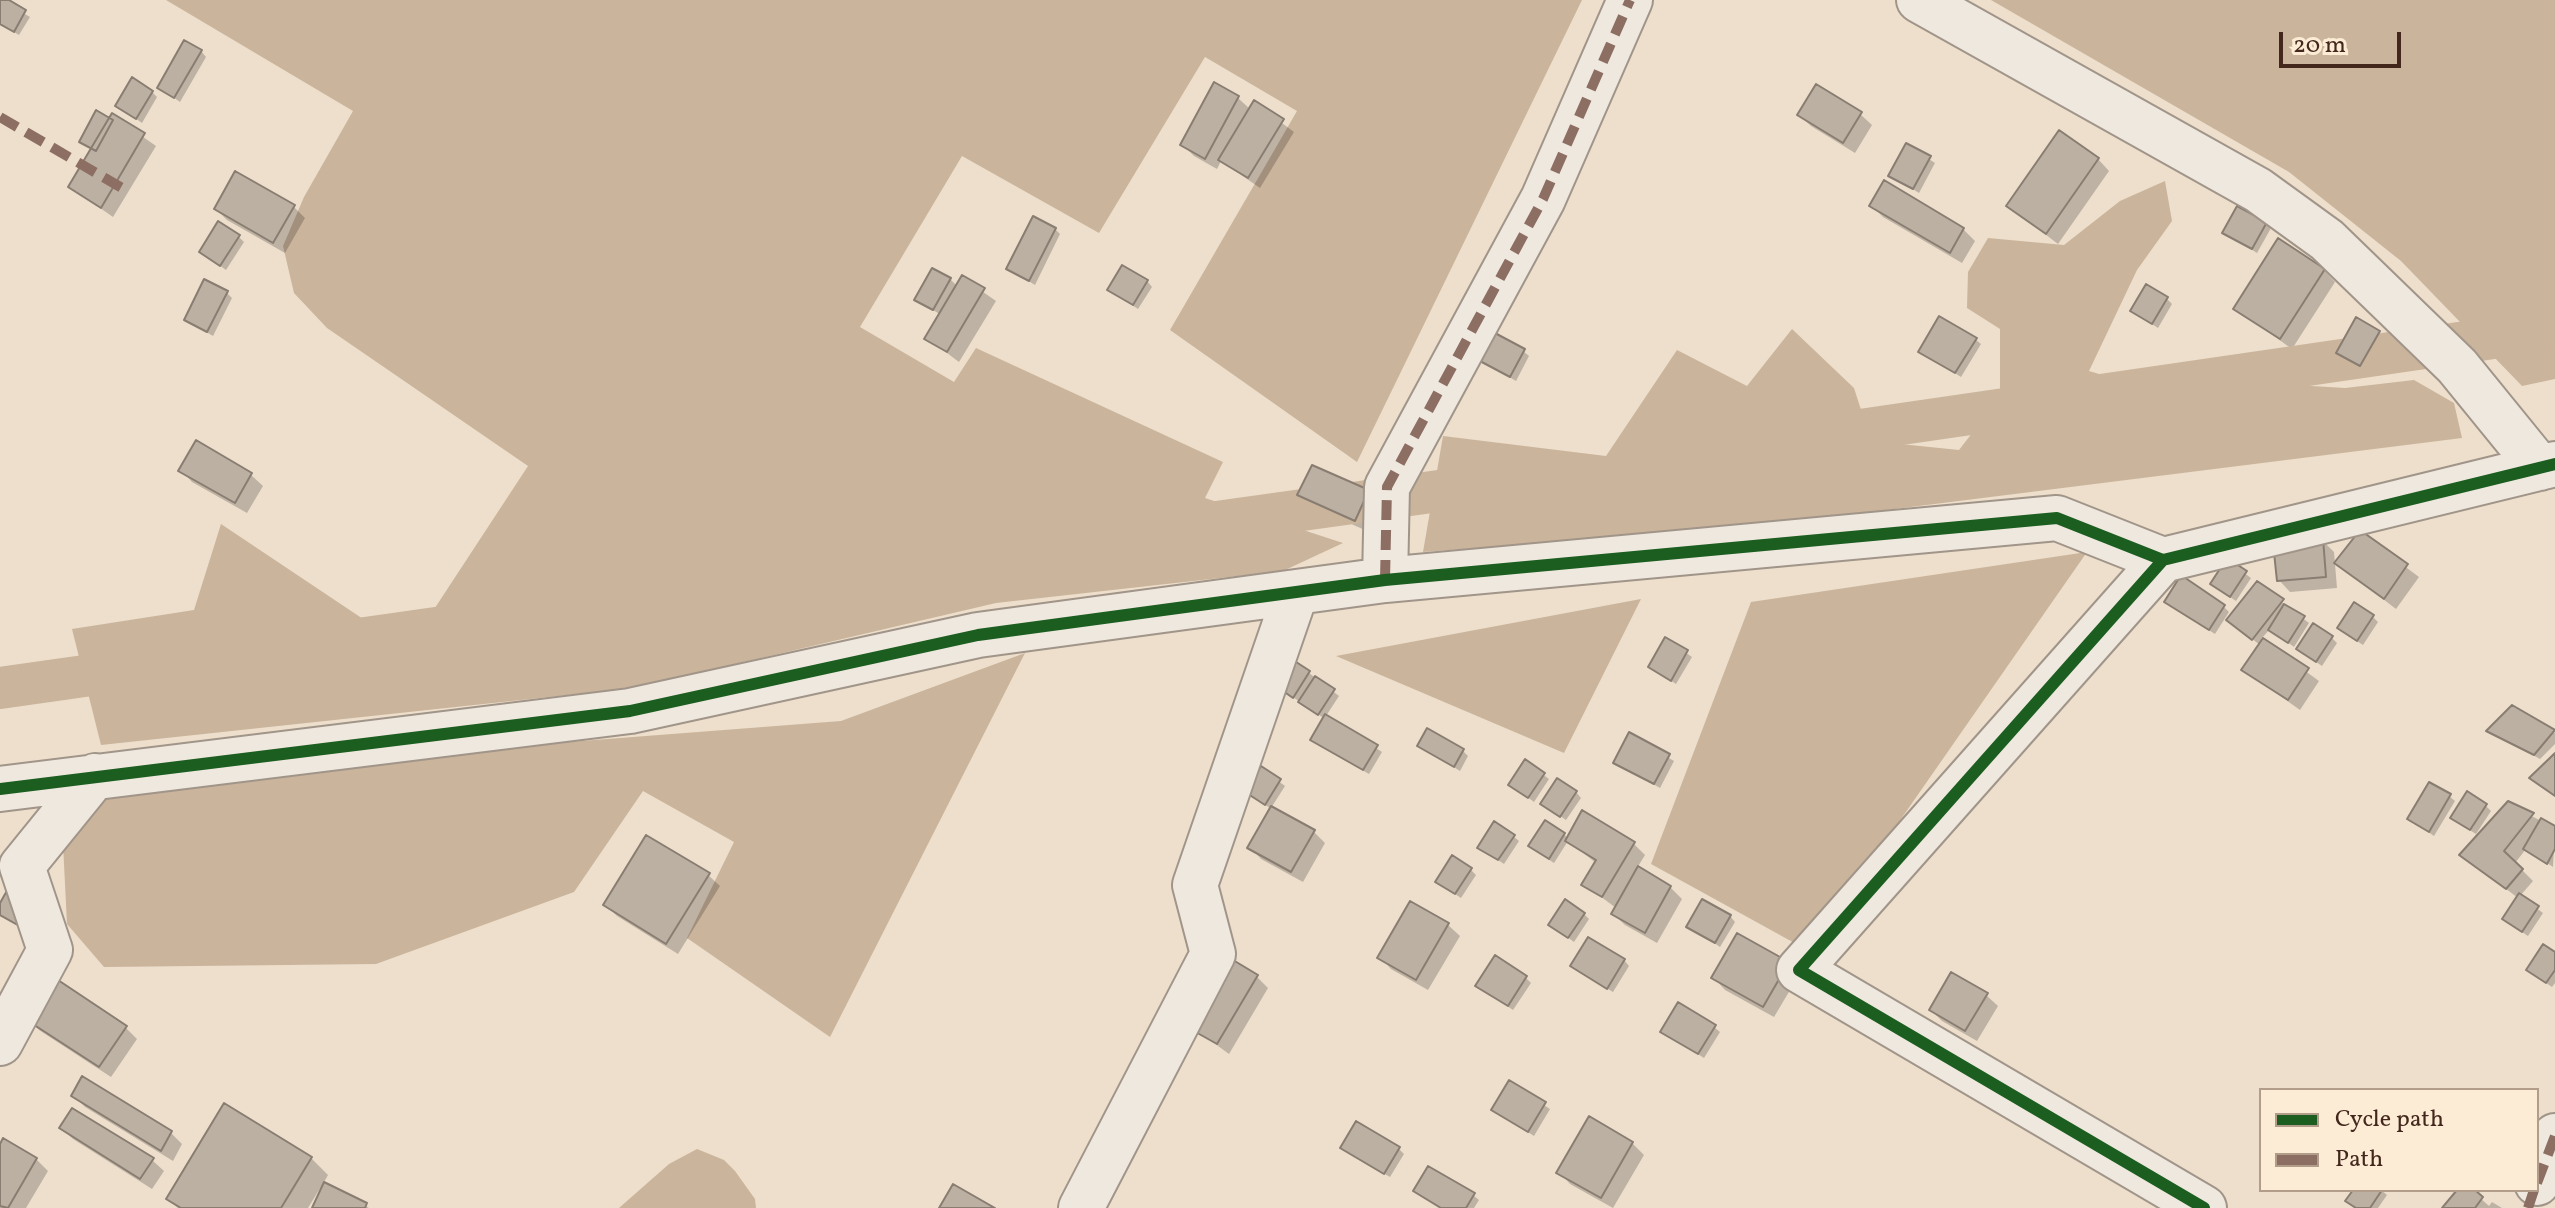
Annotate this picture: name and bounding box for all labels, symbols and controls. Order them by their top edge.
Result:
scale bar [2283,16,2405,66]
text: 20 m [2293,29,2346,63]
legend [2259,1088,2539,1192]
text: Cycle path [2335,1103,2444,1137]
text: Path [2335,1143,2383,1177]

